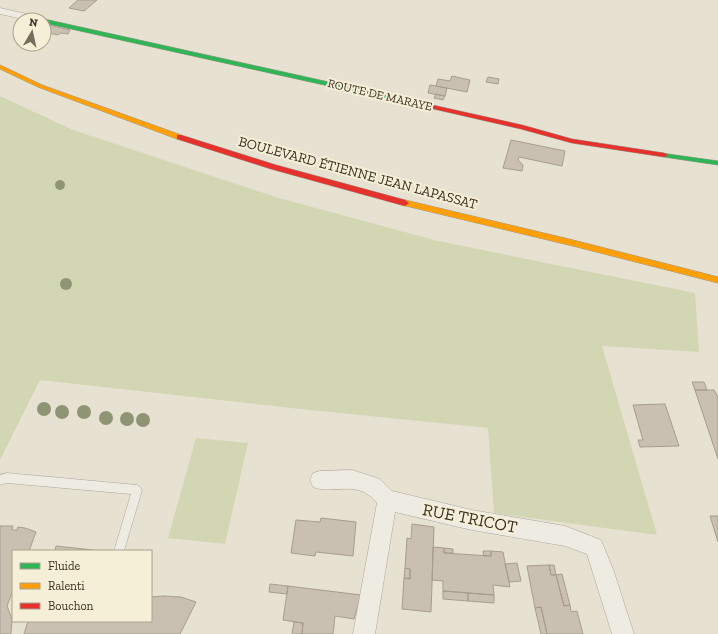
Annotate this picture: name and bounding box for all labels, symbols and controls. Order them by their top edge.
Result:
north arrow [12,12,52,52]
text: N [28,16,39,30]
street label: ROUTE DE MARAYE [326,76,434,114]
street label: BOULEVARD ÉTIENNE JEAN LAPASSAT [237,133,480,213]
street label: RUE TRICOT [421,499,520,537]
legend [12,550,152,622]
text: Fluide [48,559,81,573]
text: Ralenti [48,579,85,593]
text: Bouchon [48,599,94,613]

